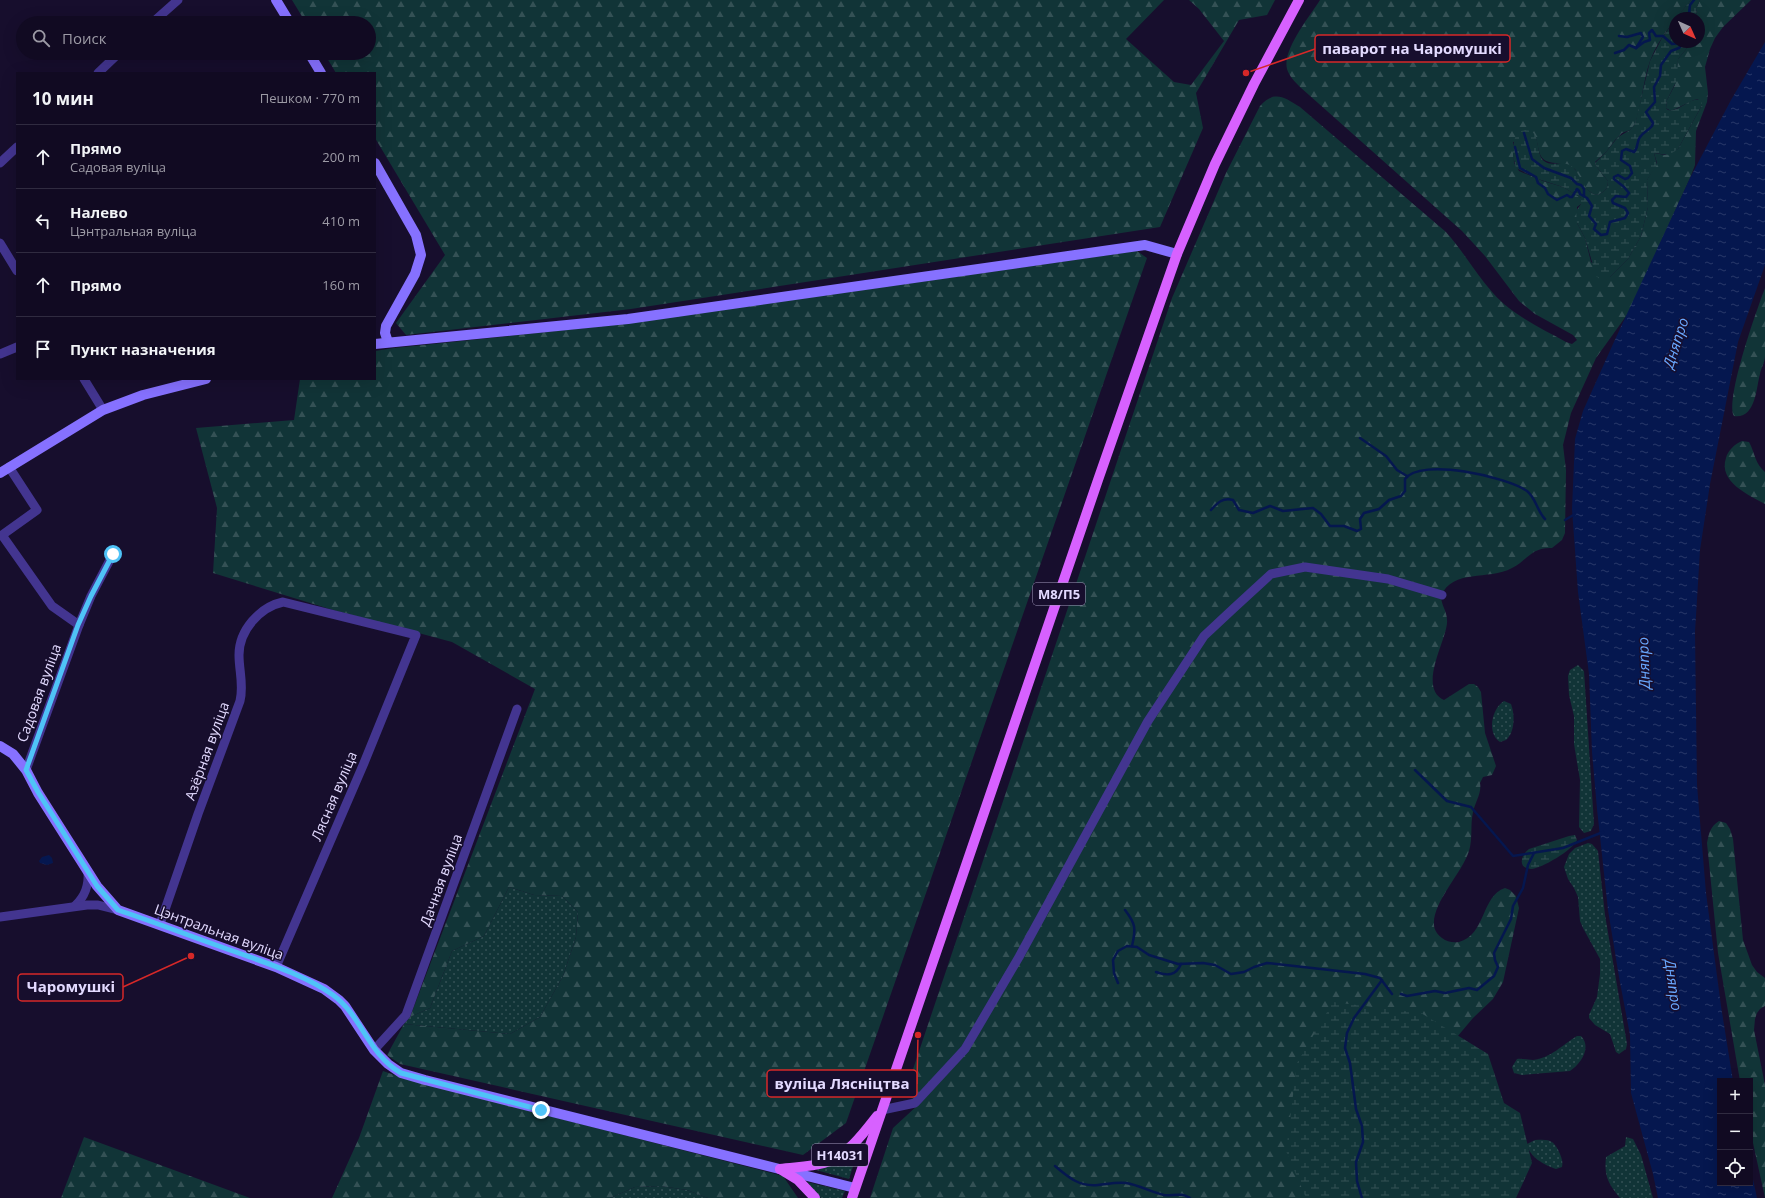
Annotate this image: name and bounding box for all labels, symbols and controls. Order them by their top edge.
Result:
north arrow [1669,12,1705,48]
search box [16,16,376,60]
icon: search [30,27,52,49]
text: Поиск [62,28,106,48]
callout: паварот на Чаромушкі [1315,35,1510,62]
text: паварот на Чаромушкі [1322,38,1502,58]
text: 10 мин [32,87,94,110]
text: Пешком · 770 m [260,89,360,107]
text: Прямо [70,138,122,158]
icon: ahead [32,146,54,168]
text: 200 m [322,148,360,166]
text: Садовая вуліца [70,158,166,176]
text: Налево [70,202,128,222]
icon: left [32,210,54,232]
text: 410 m [322,212,360,230]
text: Цэнтральная вуліца [70,222,197,240]
icon: ahead [32,274,54,296]
text: Прямо [70,275,122,295]
text: 160 m [322,276,360,294]
water label: Дняпро [1657,315,1693,372]
icon: arrive [32,338,54,360]
text: Пункт назначения [70,339,216,359]
route start [104,545,122,563]
road number: М8/П5 [1033,583,1085,605]
water label: Дняпро [1632,637,1654,691]
street label: Садовая вуліца [12,641,65,745]
street label: Азёрная вуліца [180,699,233,803]
street label: Лясная вуліца [306,748,361,843]
street label: Дачная вуліца [415,831,466,929]
street label: Цэнтральная вуліца [152,899,287,964]
water label: Дняпро [1660,956,1688,1012]
callout: Чаромушкі [18,974,123,1001]
text: Чаромушкі [27,976,115,996]
callout: вуліца Лясніцтва [767,1070,917,1097]
text: вуліца Лясніцтва [775,1073,909,1093]
map controls [1717,1078,1753,1186]
button: + [1717,1078,1753,1114]
route end [532,1101,550,1119]
button: − [1717,1114,1753,1150]
road number: Н14031 [812,1144,868,1166]
button: locate [1717,1150,1753,1186]

